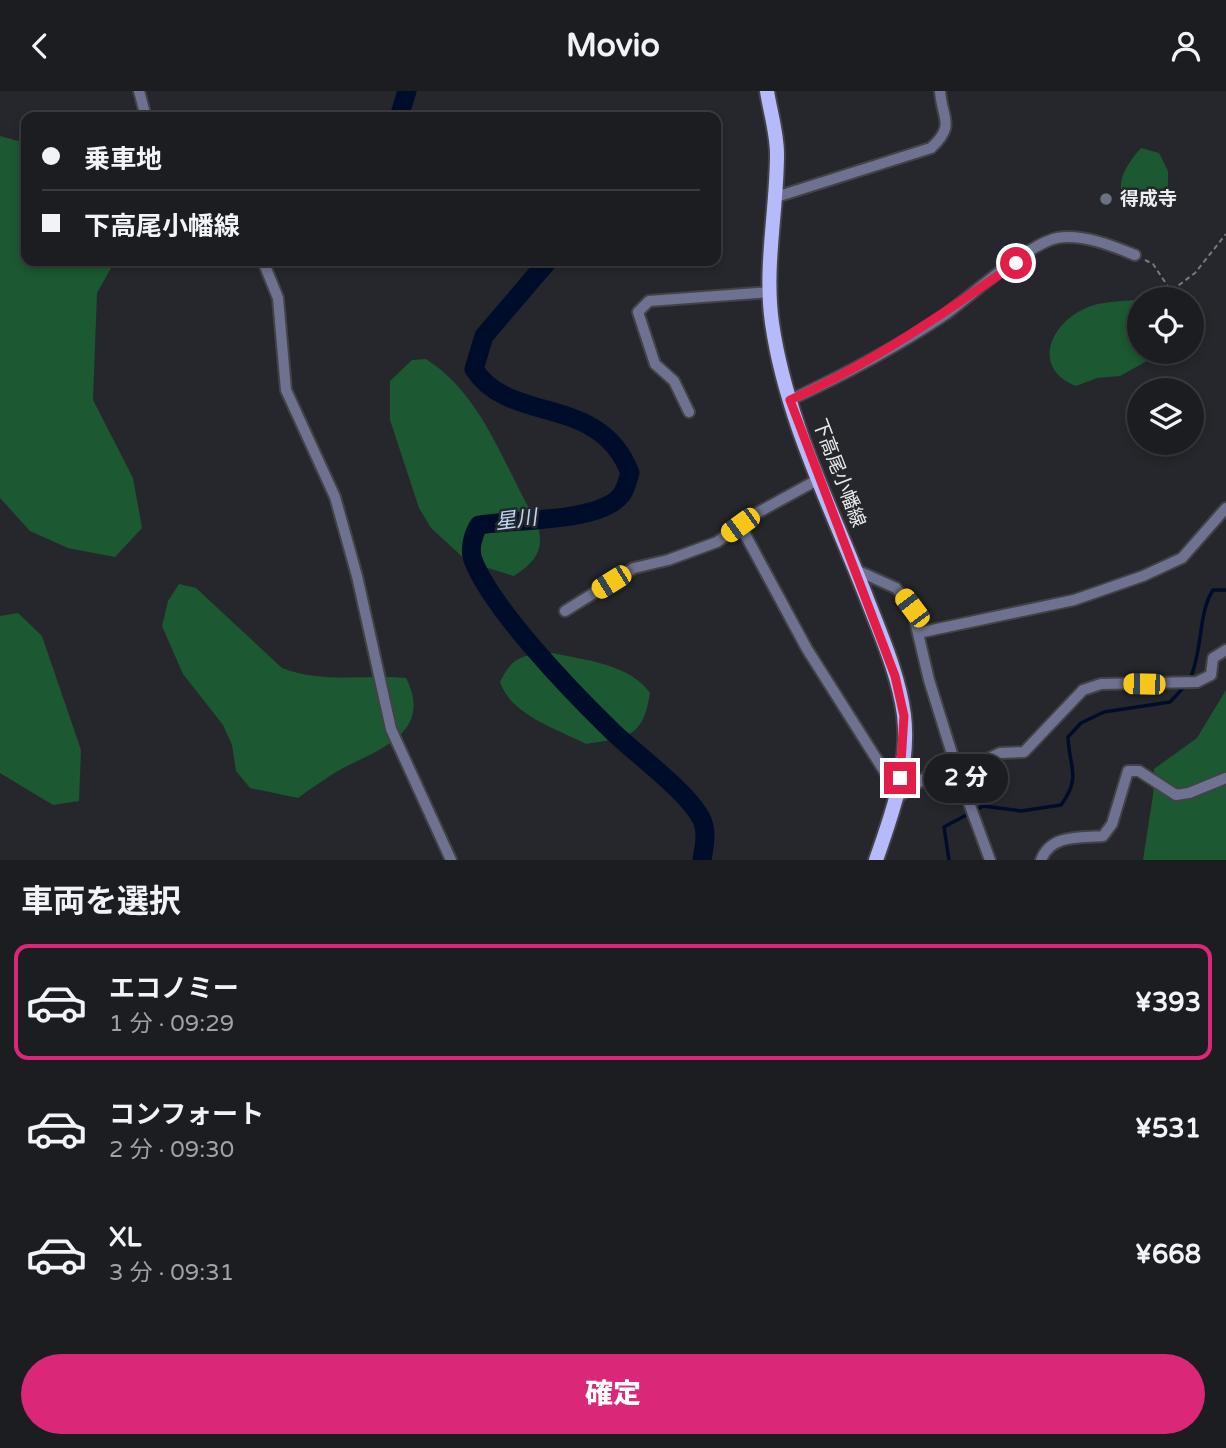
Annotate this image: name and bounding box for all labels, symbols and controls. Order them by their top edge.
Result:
icon: back [21,27,59,65]
text: Movio [566,27,660,65]
icon: person [1167,27,1205,65]
text: 乗車地 [84,144,162,175]
place label: 得成寺 [1120,188,1177,210]
marker: 得成寺 [1098,191,1114,207]
text: 下高尾小幡線 [84,211,240,242]
route start [1000,247,1032,279]
map controls [1127,287,1204,455]
button: locate [1127,287,1204,364]
button: layers [1127,378,1204,455]
street label: 下高尾小幡線 [808,416,870,530]
car [717,504,764,546]
water label: 星川 [494,505,540,535]
car [588,562,635,602]
car [891,585,934,631]
car [1123,673,1166,695]
callout: 2 分 [925,753,1009,803]
route end [884,762,916,794]
text: 2 分 [944,764,988,792]
text: 車両を選択 [21,883,181,921]
icon: car [25,971,88,1034]
text: エコノミー [109,973,239,1004]
text: ¥393 [1135,987,1201,1018]
text: 1 分 · 09:29 [109,1010,234,1038]
icon: car [25,1097,88,1160]
text: コンフォート [109,1099,264,1130]
text: ¥531 [1135,1113,1201,1144]
text: 2 分 · 09:30 [109,1136,234,1164]
text: XL [109,1222,141,1253]
icon: car [25,1223,88,1286]
text: ¥668 [1135,1239,1201,1270]
text: 3 分 · 09:31 [109,1259,234,1287]
button: 確定 [21,1354,1205,1434]

